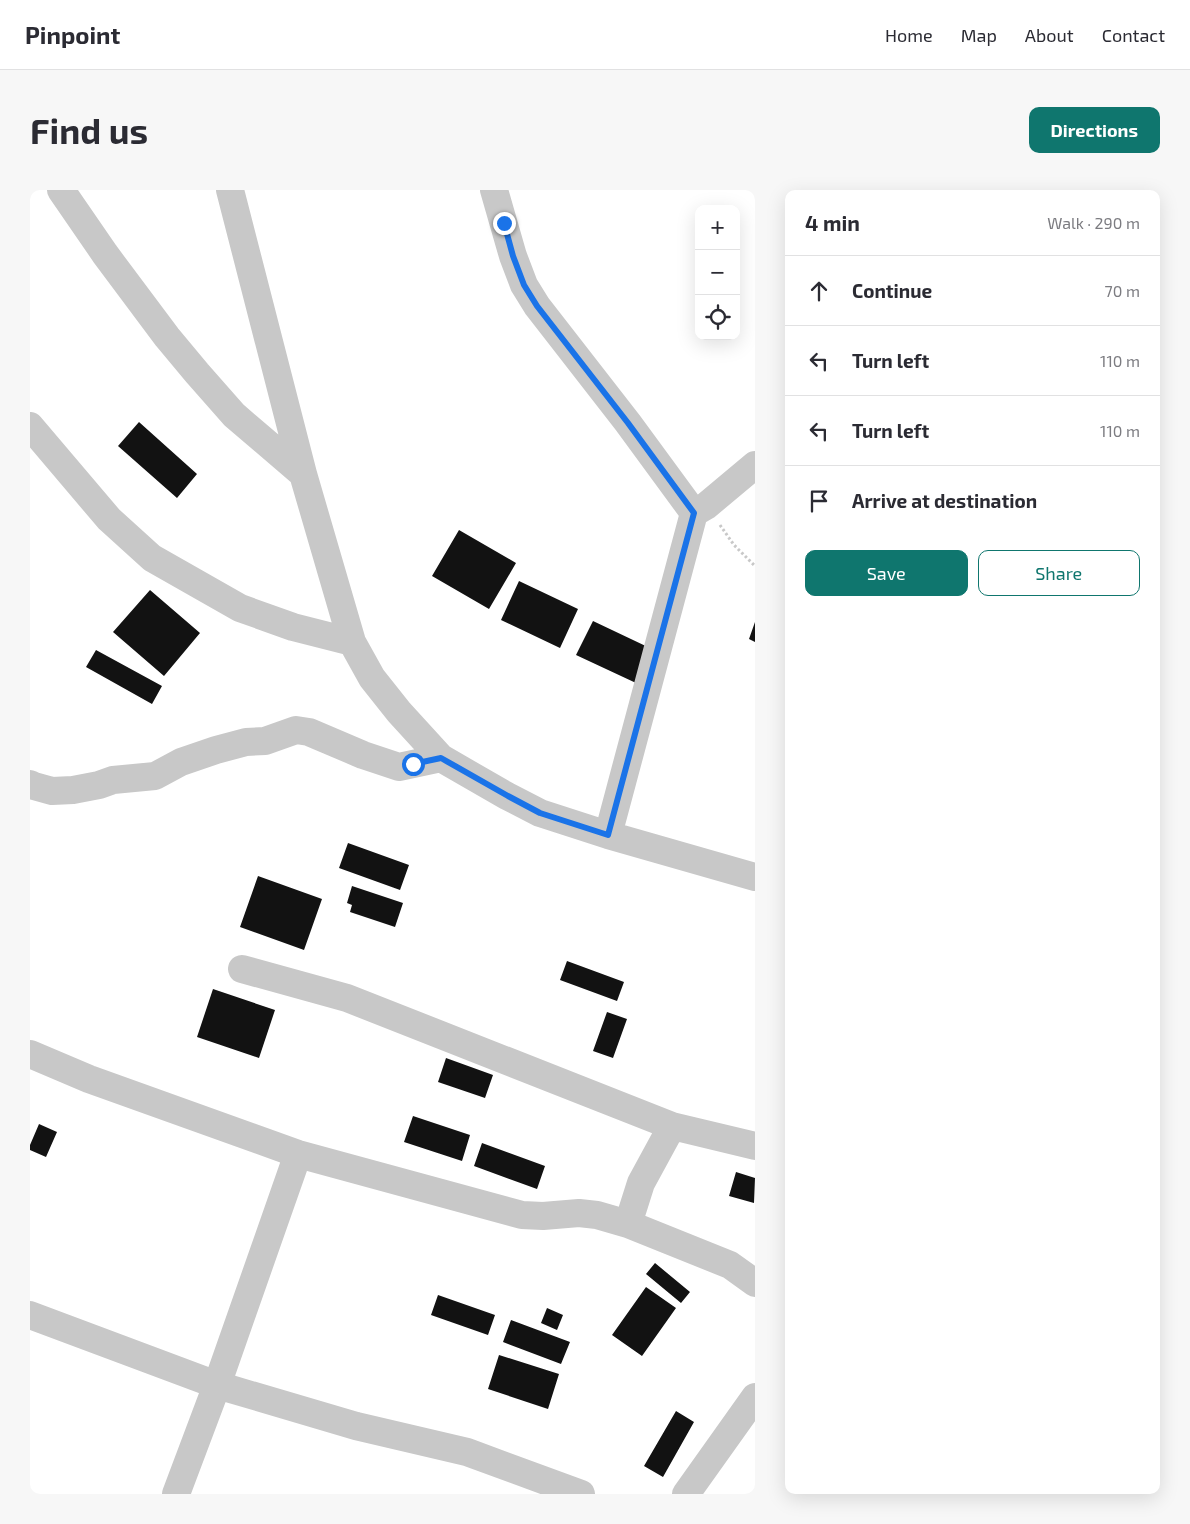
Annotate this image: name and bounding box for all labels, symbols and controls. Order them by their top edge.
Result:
text: Pinpoint [25,20,120,49]
text: Home [885,24,933,46]
text: Map [961,24,997,46]
text: About [1025,24,1074,46]
text: Contact [1102,24,1165,46]
button: Directions [1029,107,1160,153]
text: Find us [30,109,148,151]
map controls [695,205,740,340]
button: + [695,205,740,250]
text: 4 min [805,210,860,235]
route end [493,212,516,235]
text: Walk · 290 m [1047,213,1140,232]
button: − [695,250,740,295]
icon: ahead [805,277,833,305]
text: Continue [852,279,932,302]
text: 70 m [1105,281,1140,300]
button: locate [695,295,740,340]
icon: left [805,347,833,375]
text: Turn left [852,349,929,372]
text: 110 m [1100,351,1140,370]
icon: left [805,417,833,445]
text: Turn left [852,419,929,442]
text: 110 m [1100,421,1140,440]
icon: arrive [805,487,833,515]
text: Arrive at destination [852,489,1037,512]
button: Save [805,550,968,596]
button: Share [978,550,1140,596]
route start [402,753,425,776]

